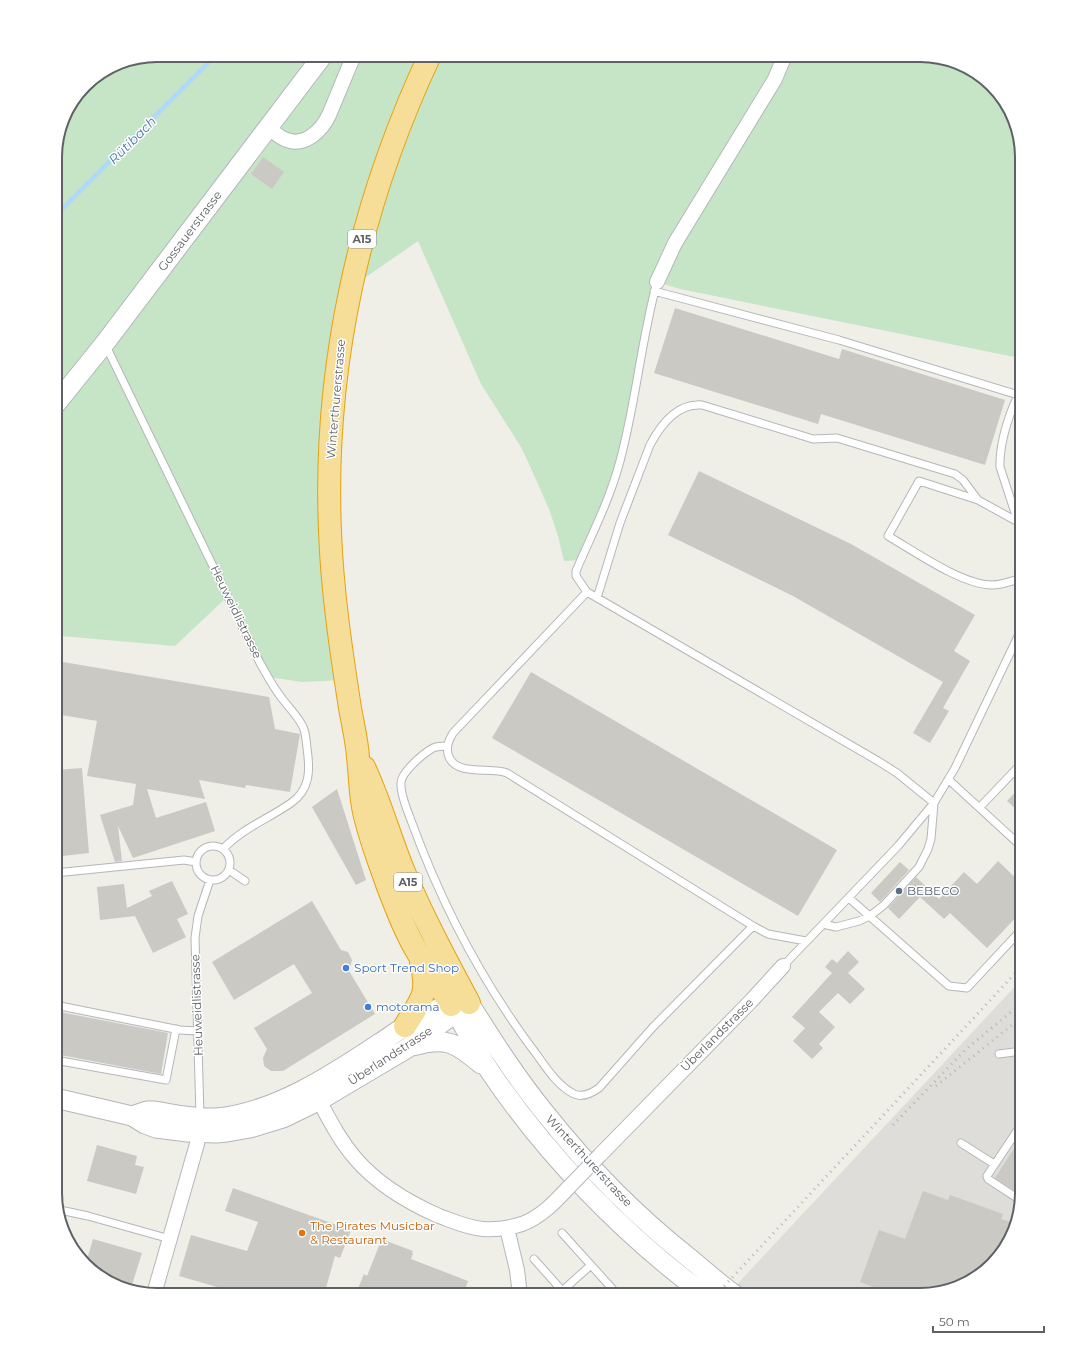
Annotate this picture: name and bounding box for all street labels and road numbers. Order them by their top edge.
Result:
street label: Gossauerstrasse [154,188,225,274]
road number: A15 [348,230,376,248]
street label: Winterthurerstrasse [323,338,348,459]
street label: Heuweidlistrasse [207,563,265,661]
road number: A15 [394,873,422,891]
street label: Heuweidlistrasse [187,954,206,1056]
street label: Überlandstrasse [677,995,756,1074]
street label: Überlandstrasse [345,1023,435,1088]
street label: Winterthurerstrasse [543,1112,636,1210]

